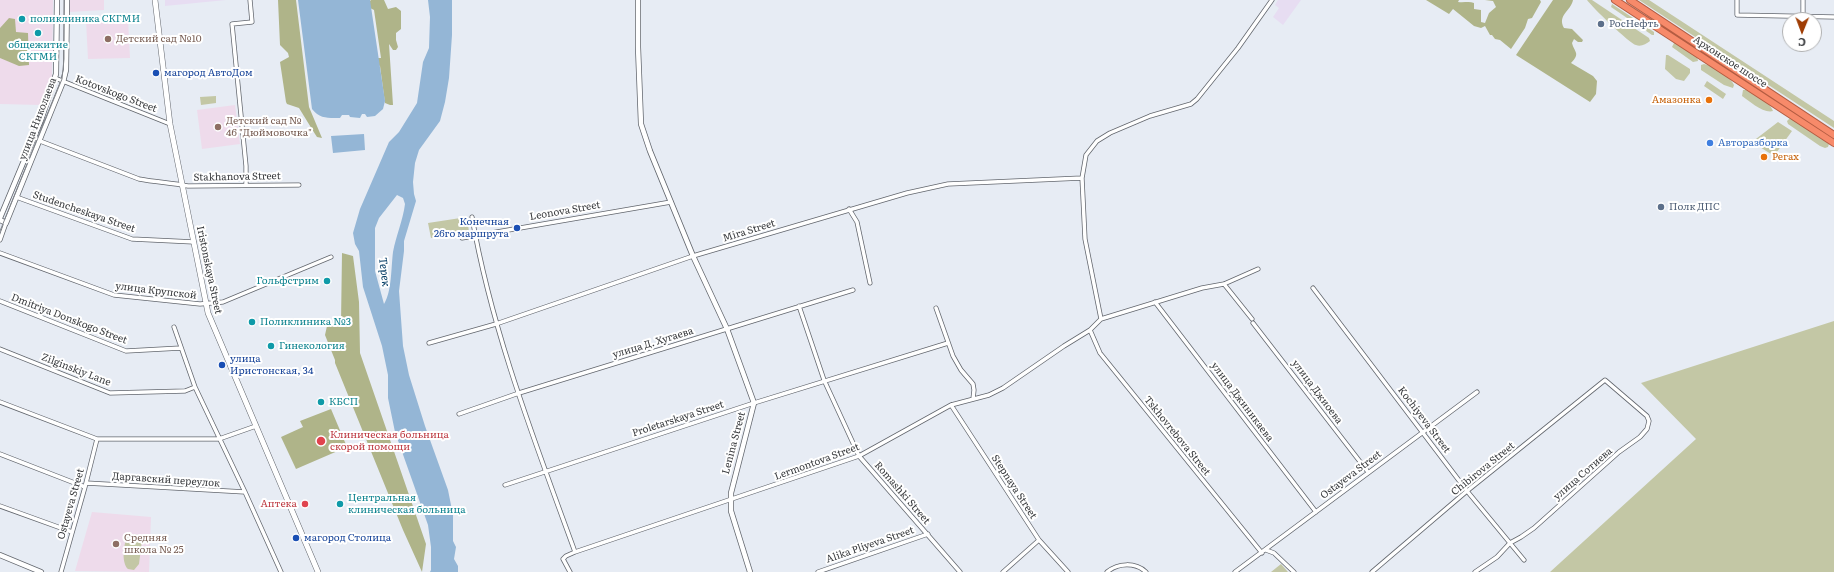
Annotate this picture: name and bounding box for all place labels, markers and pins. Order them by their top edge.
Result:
place label: поликлиника СКГМИ [30,13,140,25]
marker: поликлиника СКГМИ [17,14,27,24]
place label: РосНефть [1609,18,1659,30]
marker: РосНефть [1596,19,1606,29]
marker: общежитие СКГМИ [33,28,43,38]
place label: Детский сад №10 [116,33,201,45]
marker: Детский сад №10 [103,34,113,44]
place label: общежитие СКГМИ [8,39,68,62]
place label: магород АвтоДом [164,67,253,79]
marker: магород АвтоДом [151,68,161,78]
place label: Амазонка [1652,94,1701,106]
marker: Амазонка [1704,95,1714,105]
place label: Детский сад № 46 "Дюймовочка" [226,115,312,138]
marker: Детский сад № 46 "Дюймовочка" [213,122,223,132]
place label: Авторазборка [1718,137,1788,149]
marker: Авторазборка [1705,138,1715,148]
place label: Регах [1772,151,1799,163]
marker: Регах [1759,152,1769,162]
place label: Полк ДПС [1669,201,1720,213]
marker: Полк ДПС [1656,202,1666,212]
place label: Конечная 26го маршрута [434,216,509,240]
marker: Конечная 26го маршрута [512,223,522,233]
place label: Гольфстрим [257,275,319,287]
marker: Гольфстрим [322,276,332,286]
place label: Поликлиника №3 [260,316,351,328]
marker: Поликлиника №3 [247,317,257,327]
place label: Гинекология [279,340,345,352]
marker: Гинекология [266,341,276,351]
place label: улица Иристонская, 34 [230,353,313,376]
marker: улица Иристонская, 34 [217,360,227,370]
place label: КБСП [329,396,358,408]
marker: КБСП [316,397,326,407]
place label: Клиническая больница скорой помощи [330,429,449,452]
marker: Клиническая больница скорой помощи [315,435,327,447]
place label: Центральная клиническая больница [348,492,466,516]
place label: Аптека [261,498,297,510]
marker: Аптека [300,499,310,509]
marker: Центральная клиническая больница [335,499,345,509]
place label: Средняя школа № 25 [124,532,184,556]
place label: магород Столица [304,532,391,544]
marker: магород Столица [291,533,301,543]
marker: Средняя школа № 25 [111,539,121,549]

